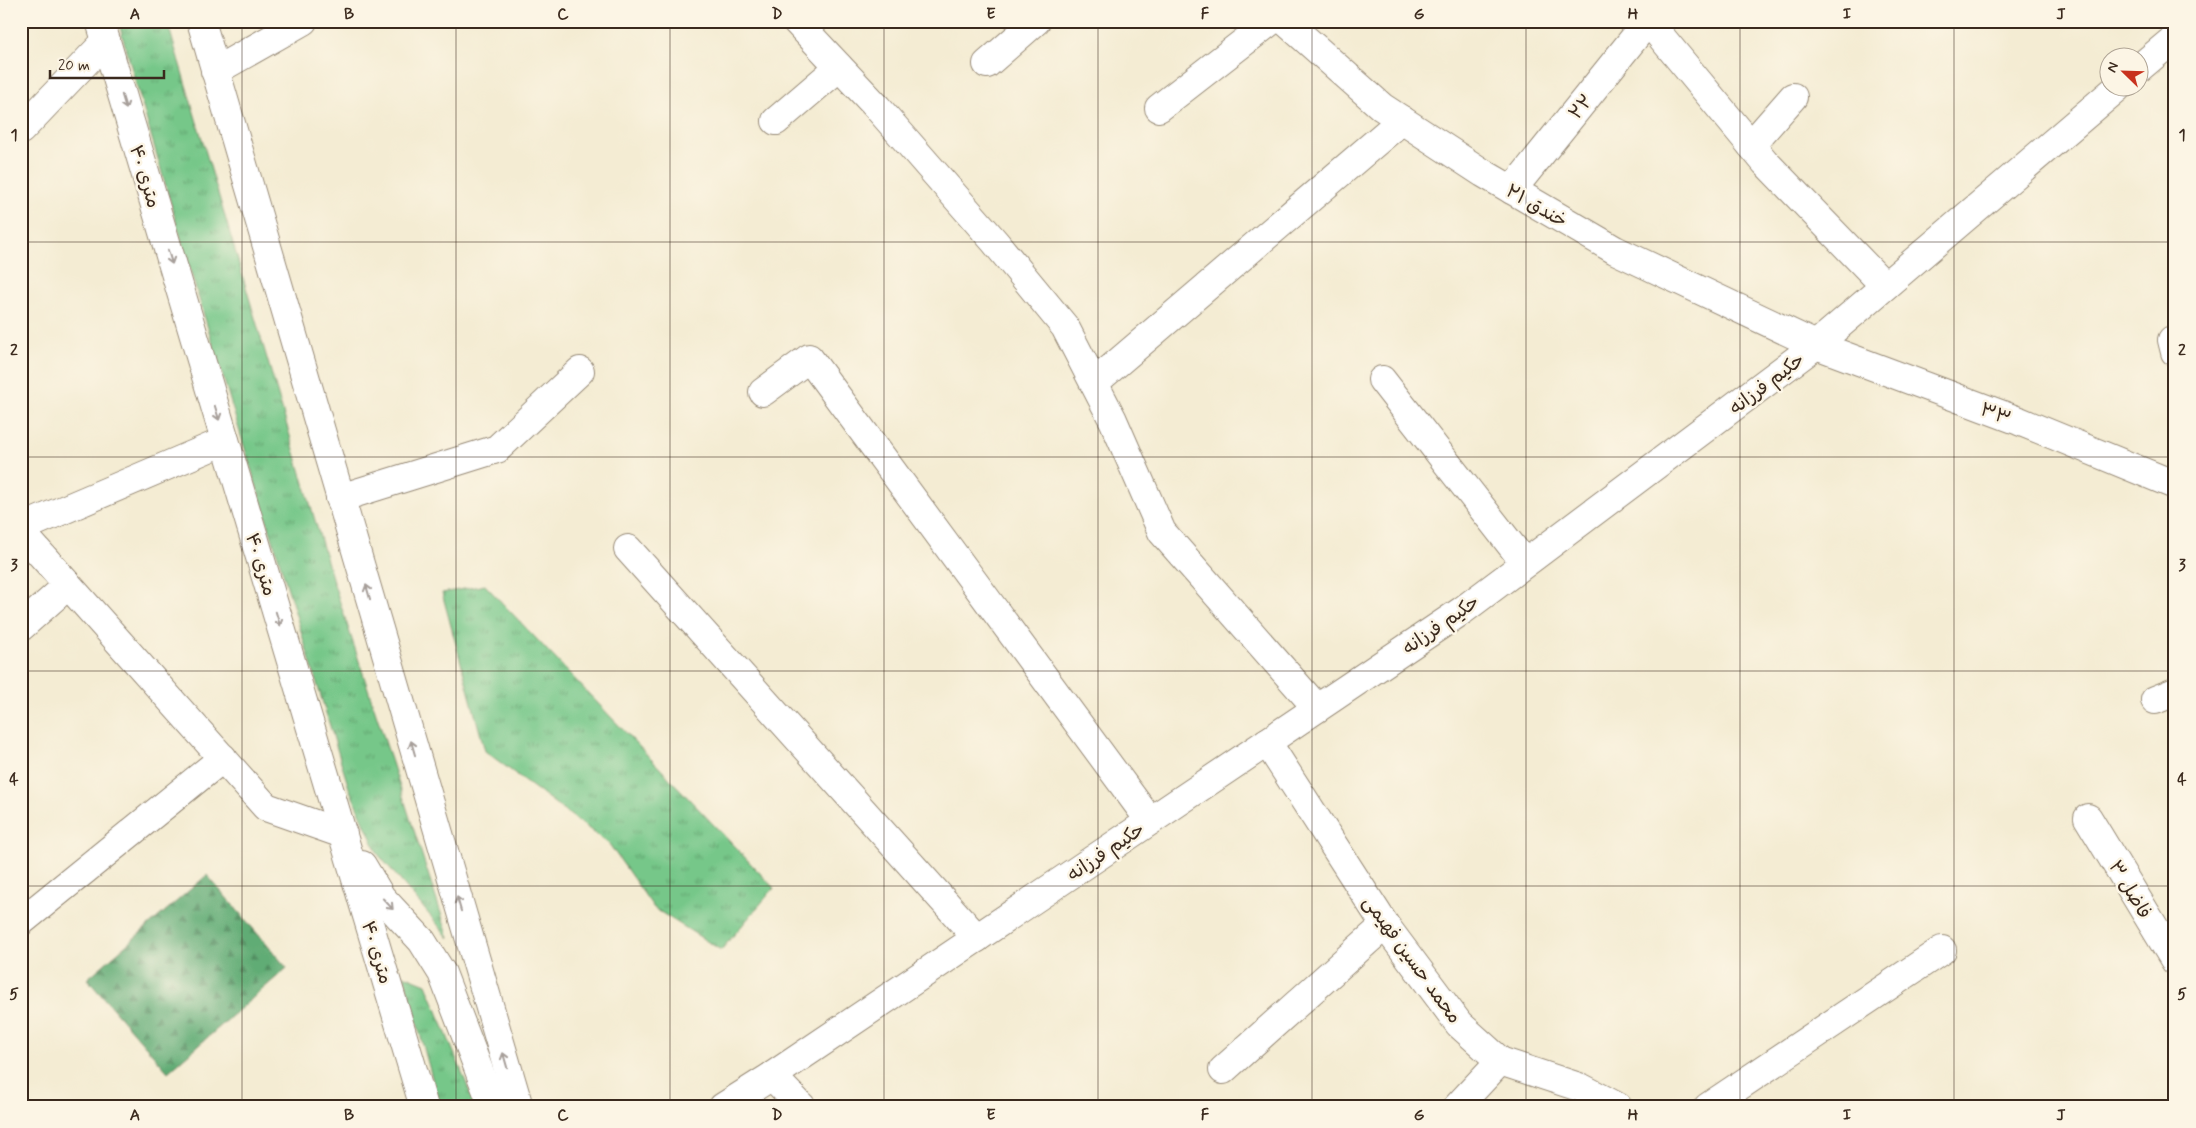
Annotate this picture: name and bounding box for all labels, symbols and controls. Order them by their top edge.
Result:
text: A [130,4,140,25]
text: B [344,4,354,25]
text: C [557,4,569,25]
text: D [771,4,783,25]
text: E [986,4,996,25]
text: F [1201,4,1210,25]
text: G [1414,4,1425,25]
text: H [1628,4,1639,25]
text: I [1843,4,1852,25]
text: J [2056,4,2066,25]
scale bar [50,48,164,80]
north arrow [2098,48,2148,98]
text: 20 m [58,56,90,76]
text: N [2103,60,2123,75]
street label: ۲۲ [1563,89,1599,125]
one-way arrow [120,93,130,109]
text: 1 [10,125,18,146]
text: 1 [2178,125,2186,146]
street label: ۴۰ متری [123,142,166,211]
street label: ۲۱ خندق [1501,179,1572,234]
one-way arrow [166,249,176,265]
text: 2 [10,340,18,361]
text: 2 [2178,340,2186,361]
street label: حکیم فرزانه [1724,347,1811,422]
street label: ۳۳ [1976,397,2014,432]
one-way arrow [212,405,222,421]
street label: ۴۰ متری [239,530,282,599]
text: 3 [10,555,18,576]
text: 3 [2178,555,2186,576]
one-way arrow [362,584,372,600]
street label: حکیم فرزانه [1397,590,1485,662]
one-way arrow [274,611,284,627]
one-way arrow [408,740,418,756]
text: 4 [9,769,19,790]
text: 4 [2177,769,2187,790]
street label: حکیم فرزانه [1062,817,1150,888]
street label: فاضل ۳ [2103,856,2157,923]
street label: محمد حسین فهیمی [1357,891,1467,1029]
one-way arrow [454,896,463,912]
one-way arrow [382,898,394,910]
street label: ۴۰ متری [355,918,398,987]
text: 5 [9,984,19,1005]
text: 5 [2177,984,2187,1005]
one-way arrow [499,1052,509,1068]
text: A [130,1105,140,1126]
text: B [344,1105,354,1126]
text: C [557,1105,569,1126]
text: D [771,1105,783,1126]
text: E [986,1105,996,1126]
text: F [1201,1105,1210,1126]
text: G [1414,1105,1425,1126]
text: H [1628,1105,1639,1126]
text: I [1843,1105,1852,1126]
text: J [2056,1105,2066,1126]

